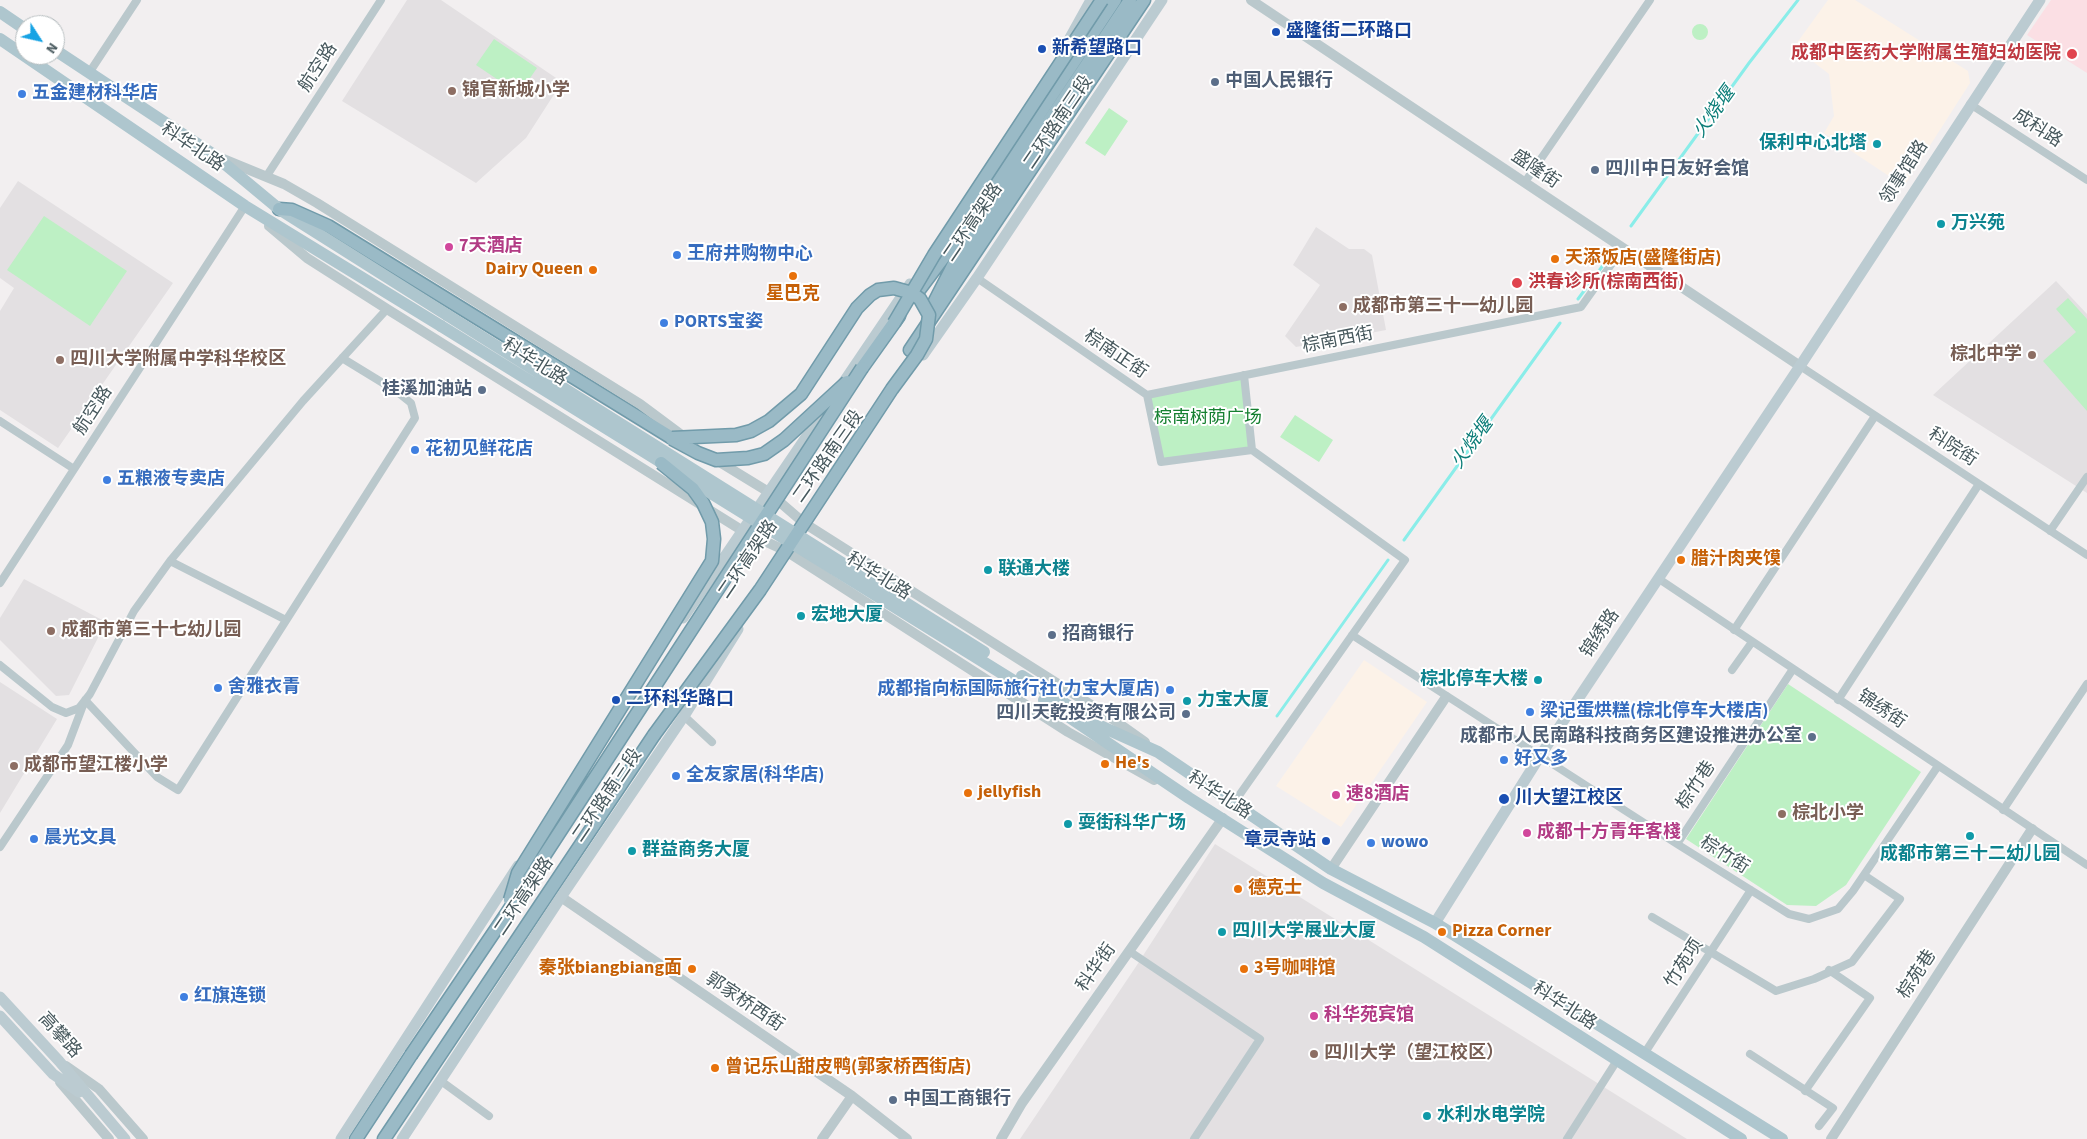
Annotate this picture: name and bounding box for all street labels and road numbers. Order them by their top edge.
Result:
street label: 航空路 [295,39,343,97]
street label: 二环路南三段 [1020,72,1098,174]
street label: 成科路 [2008,105,2066,153]
street label: 科华北路 [156,119,228,177]
street label: 领事馆路 [1876,137,1934,209]
street label: 盛隆街 [1507,146,1563,194]
street label: 二环高架路 [940,180,1008,266]
street label: 棕南西街 [1301,324,1375,358]
street label: 棕南正街 [1079,326,1151,384]
street label: 科华北路 [498,335,570,391]
street label: 航空路 [70,382,118,440]
street label: 二环路南三段 [789,407,869,507]
street label: 科院街 [1923,424,1981,472]
street label: 二环高架路 [715,517,783,603]
street label: 科华北路 [842,549,914,605]
street label: 锦绣路 [1577,606,1625,662]
street label: 锦绣街 [1853,686,1909,734]
street label: 二环路南三段 [569,745,647,847]
street label: 棕竹巷 [1673,758,1721,814]
street label: 科华北路 [1183,767,1255,825]
street label: 棕竹街 [1695,833,1753,879]
street label: 二环高架路 [491,854,559,940]
street label: 竹苑项 [1661,935,1709,993]
street label: 科华街 [1073,940,1121,996]
street label: 棕苑巷 [1894,946,1942,1004]
street label: 郭家桥西街 [701,969,787,1037]
street label: 科华北路 [1528,978,1600,1036]
street label: 高攀路 [33,1009,85,1063]

